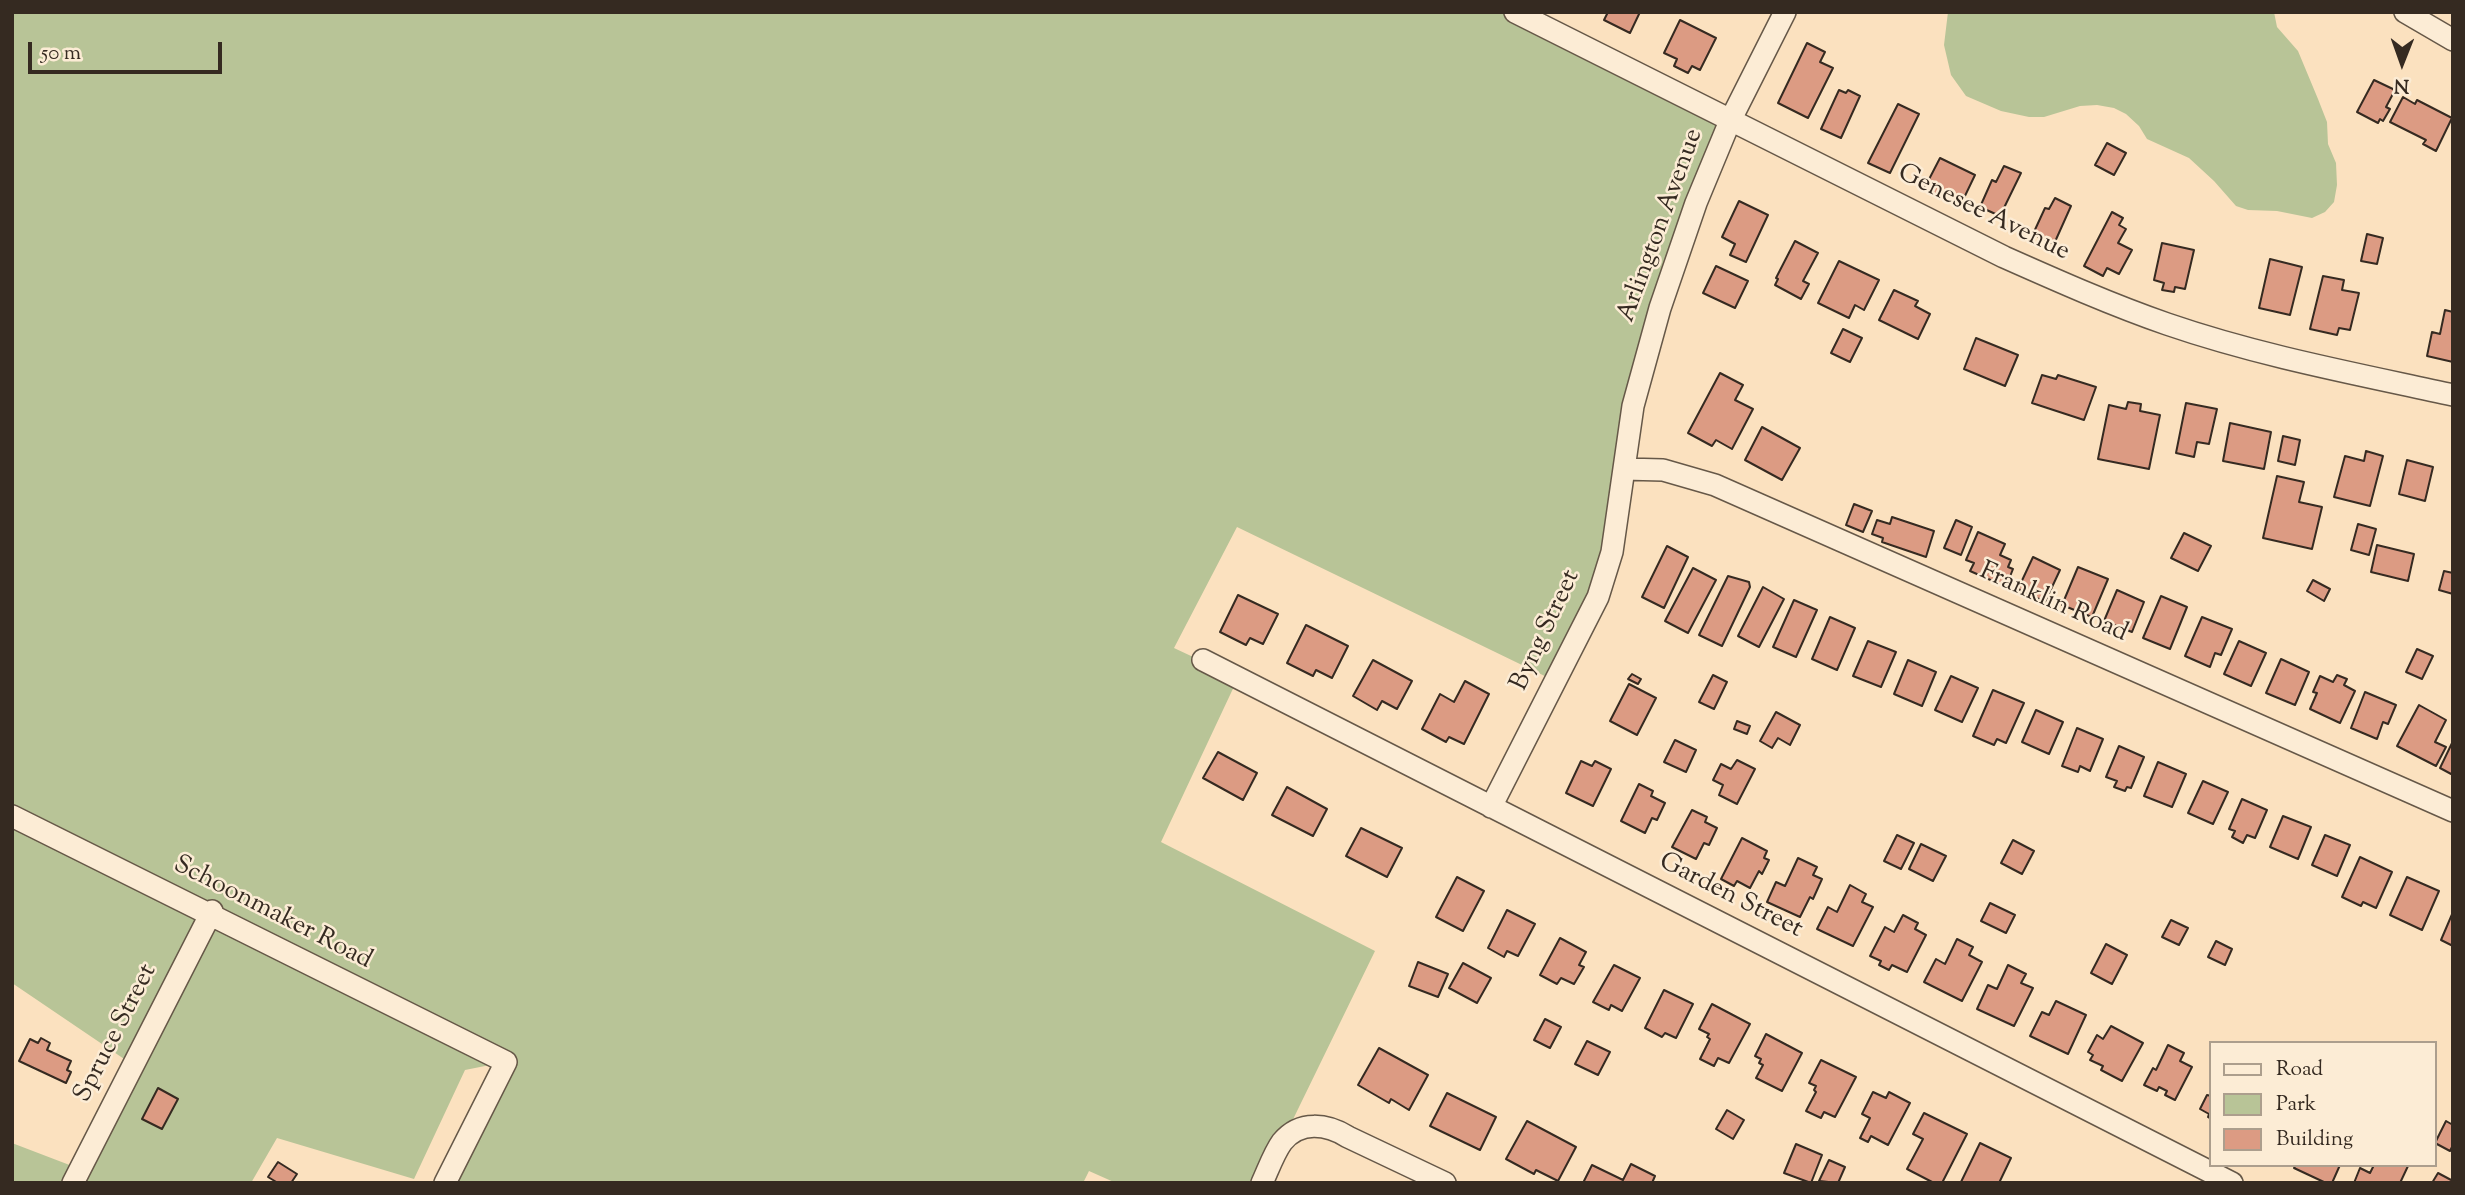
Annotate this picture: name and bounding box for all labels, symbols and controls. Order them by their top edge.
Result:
scale bar [32,28,226,72]
north arrow [2367,28,2437,98]
text: 50 m [41,39,81,69]
text: N [2394,71,2409,98]
street label: Arlington Avenue [1613,125,1711,327]
street label: Genesee Avenue [1892,159,2074,269]
street label: Franklin Road [1974,557,2132,651]
street label: Byng Street [1505,566,1589,696]
street label: Garden Street [1653,847,1807,947]
street label: Schoonmaker Road [167,850,377,978]
street label: Spruce Street [69,960,165,1108]
legend [2210,1041,2437,1167]
text: Road [2276,1055,2323,1085]
text: Park [2276,1090,2316,1120]
text: Building [2276,1125,2353,1155]

